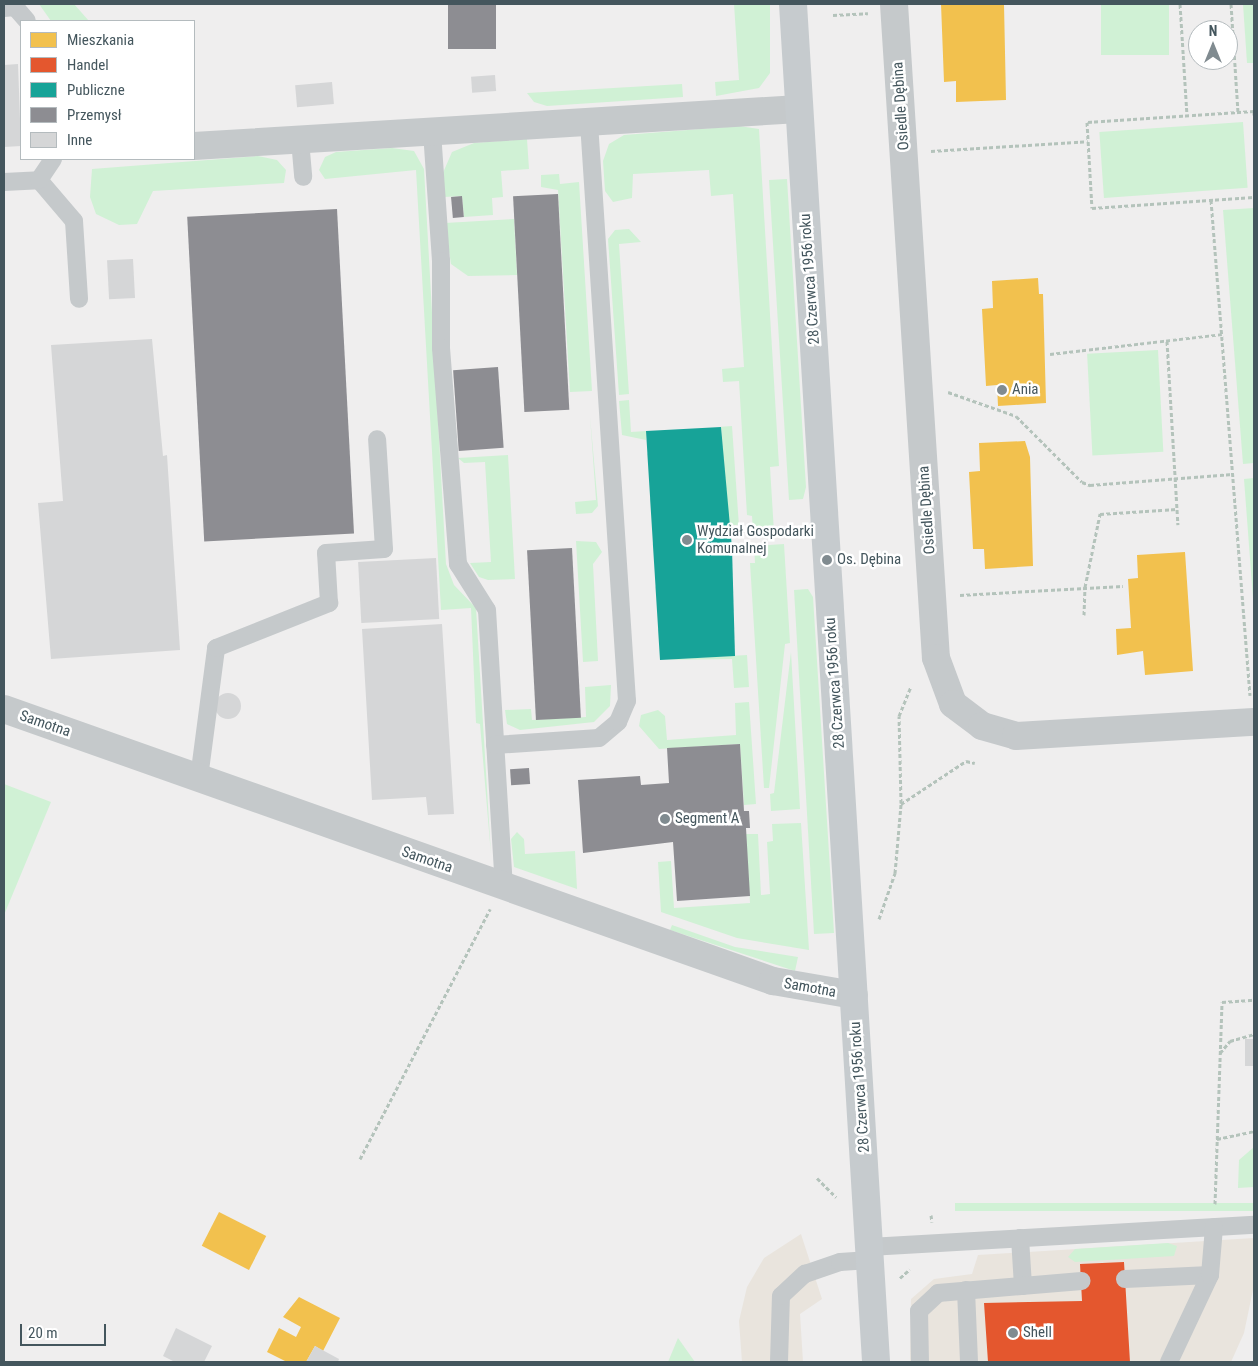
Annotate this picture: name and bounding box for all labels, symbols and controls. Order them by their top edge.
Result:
legend [20,20,195,160]
north arrow [1188,20,1238,70]
text: N [1209,23,1217,39]
text: Mieszkania [67,31,134,49]
text: Handel [67,56,109,74]
street label: Osiedle Dębina [889,61,913,151]
text: Publiczne [67,81,125,99]
text: Przemysł [67,106,122,124]
text: Inne [67,131,92,149]
street label: 28 Czerwca 1956 roku [796,213,824,345]
place label: Ania [1012,381,1039,399]
marker: Ania [996,384,1008,396]
street label: Osiedle Dębina [915,465,939,555]
place label: Wydział Gospodarki Komunalnej [697,522,814,557]
marker: Wydział Gospodarki Komunalnej [681,534,693,546]
place label: Os. Dębina [837,551,901,569]
marker: Os. Dębina [821,554,833,566]
street label: 28 Czerwca 1956 roku [821,617,849,749]
street label: Samotna [17,707,73,741]
place label: Segment A [675,810,739,828]
marker: Segment A [659,813,671,825]
street label: Samotna [399,843,455,877]
street label: Samotna [782,975,838,1001]
street label: 28 Czerwca 1956 roku [846,1021,874,1153]
scale bar [22,1314,109,1346]
text: 20 m [28,1324,58,1342]
place label: Shell [1023,1324,1052,1342]
marker: Shell [1007,1327,1019,1339]

